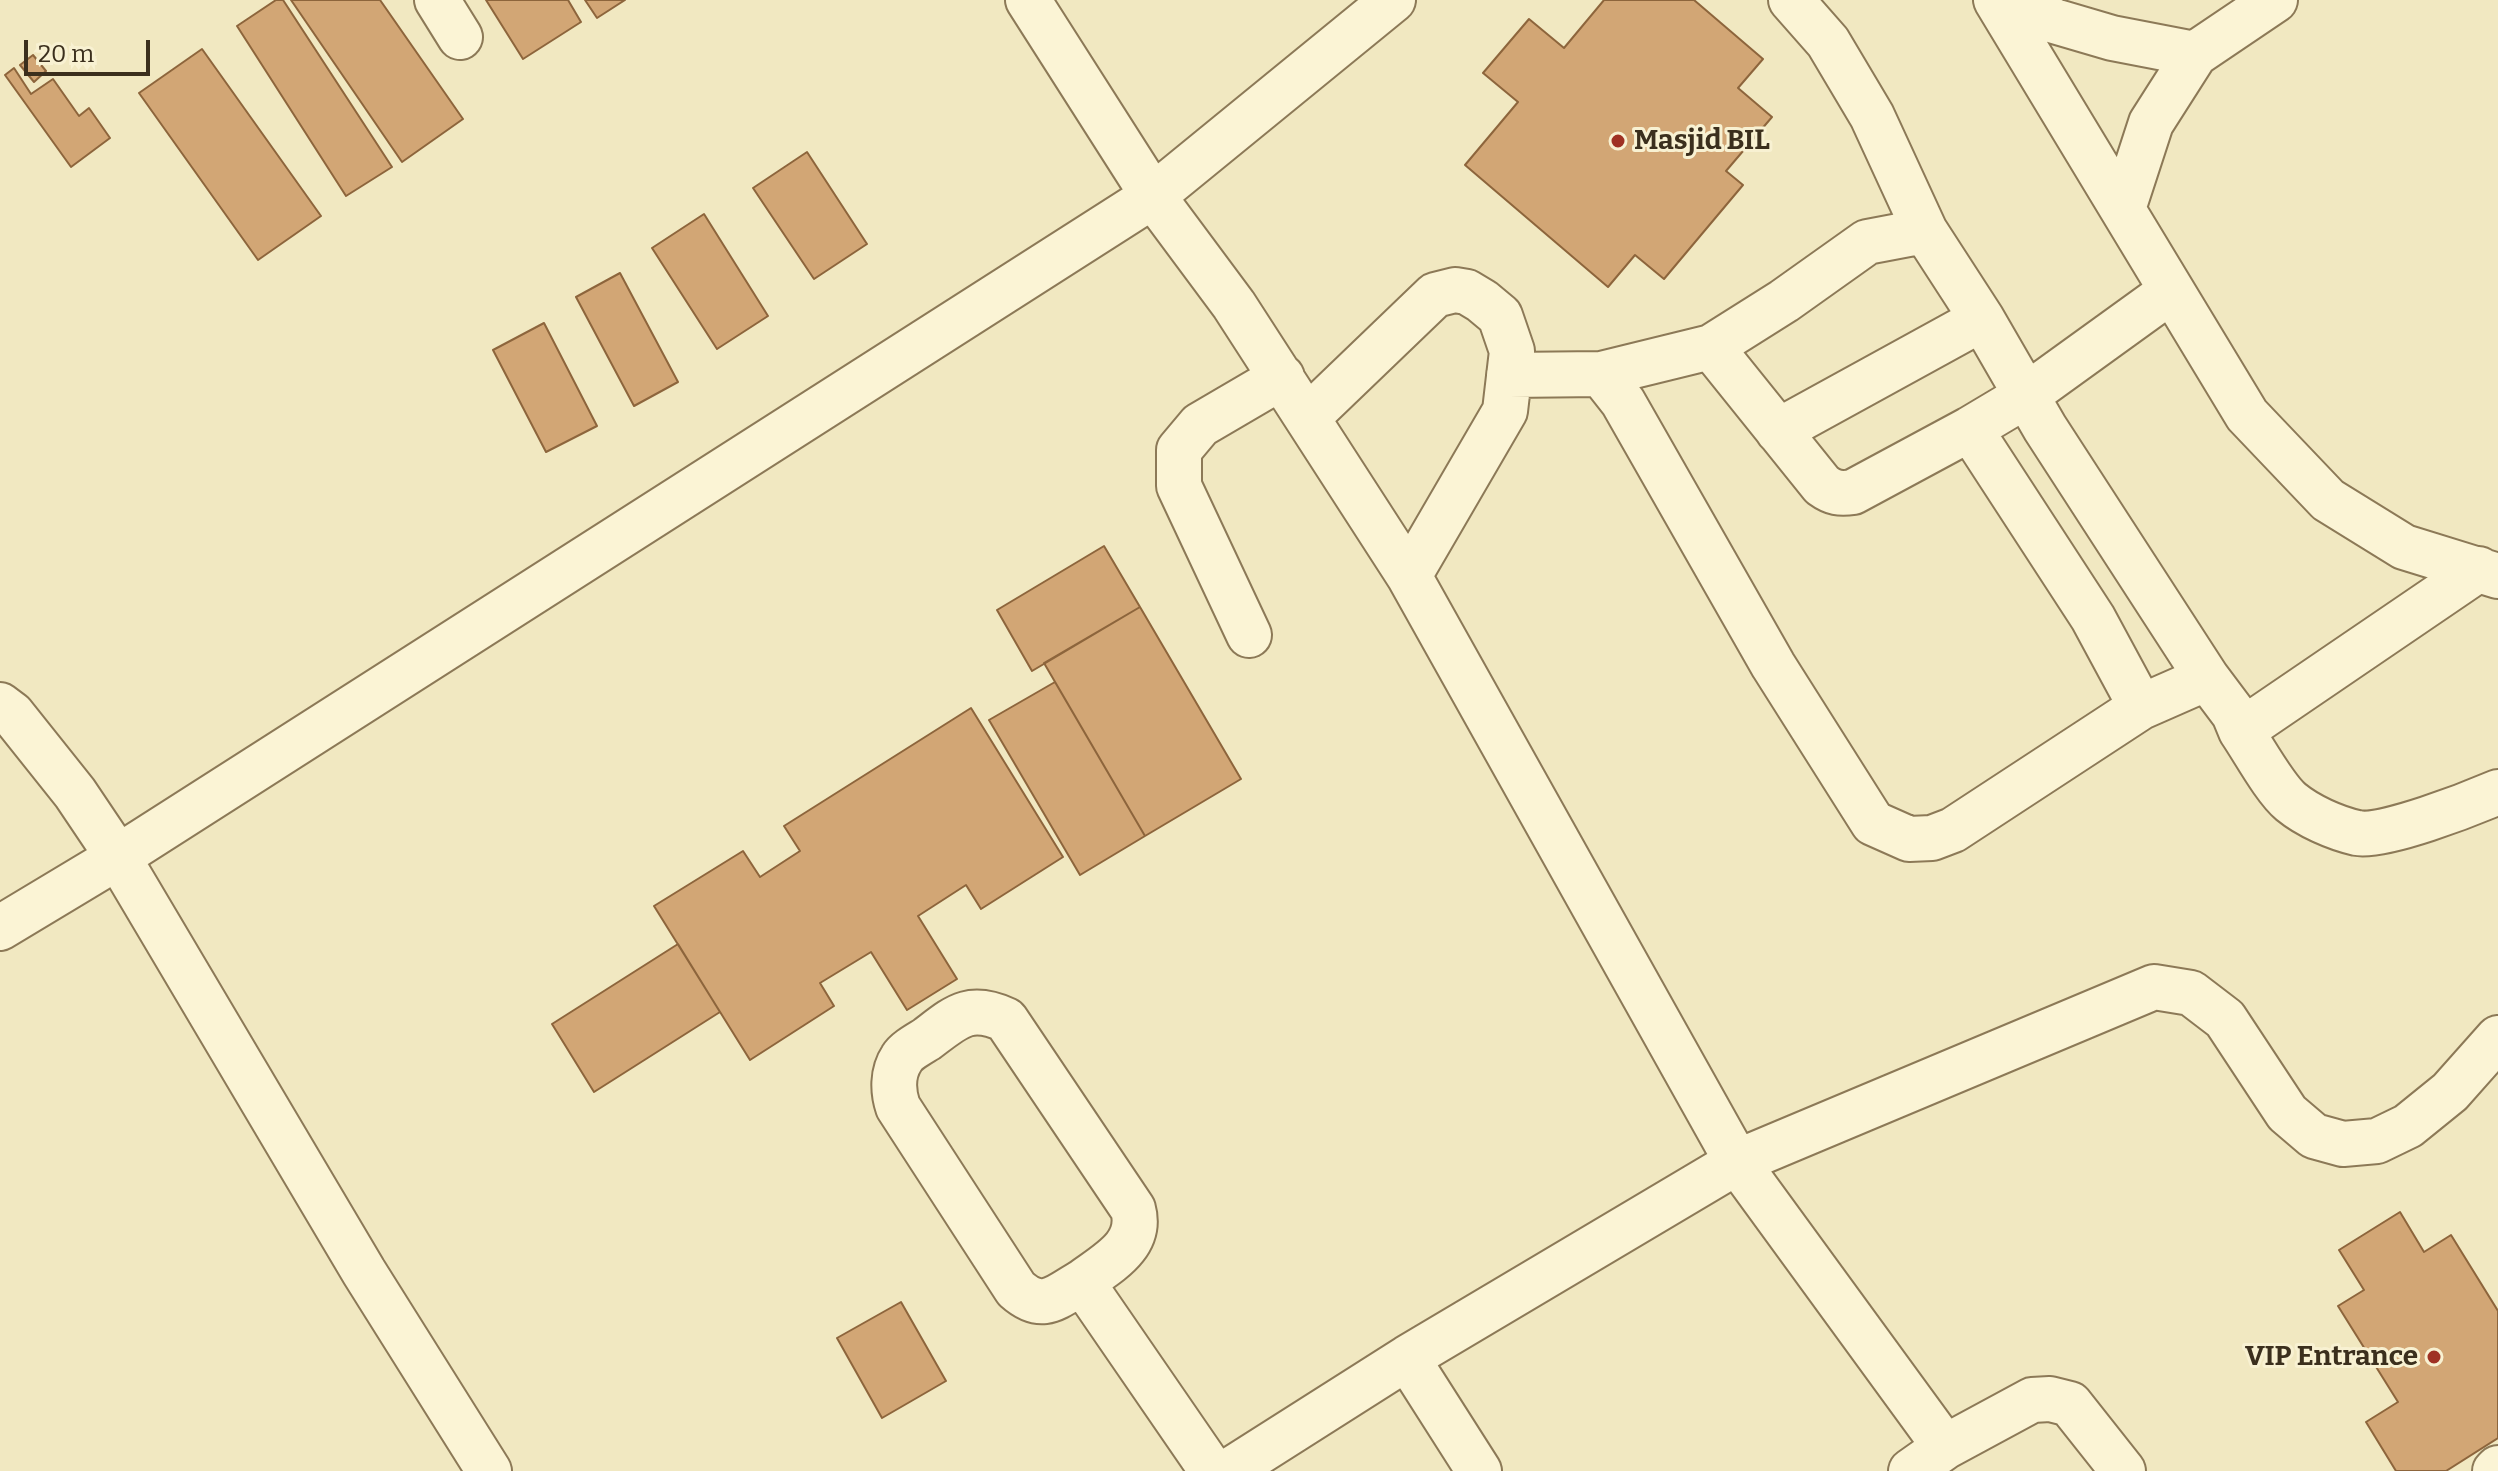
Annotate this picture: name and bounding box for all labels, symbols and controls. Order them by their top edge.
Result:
scale bar [28,24,154,74]
text: 20 m [38,40,94,68]
place label: Masjid BIL [1634,124,1770,158]
marker: Masjid BIL [1609,132,1627,150]
place label: VIP Entrance [2245,1340,2418,1374]
marker: VIP Entrance [2425,1348,2443,1366]

